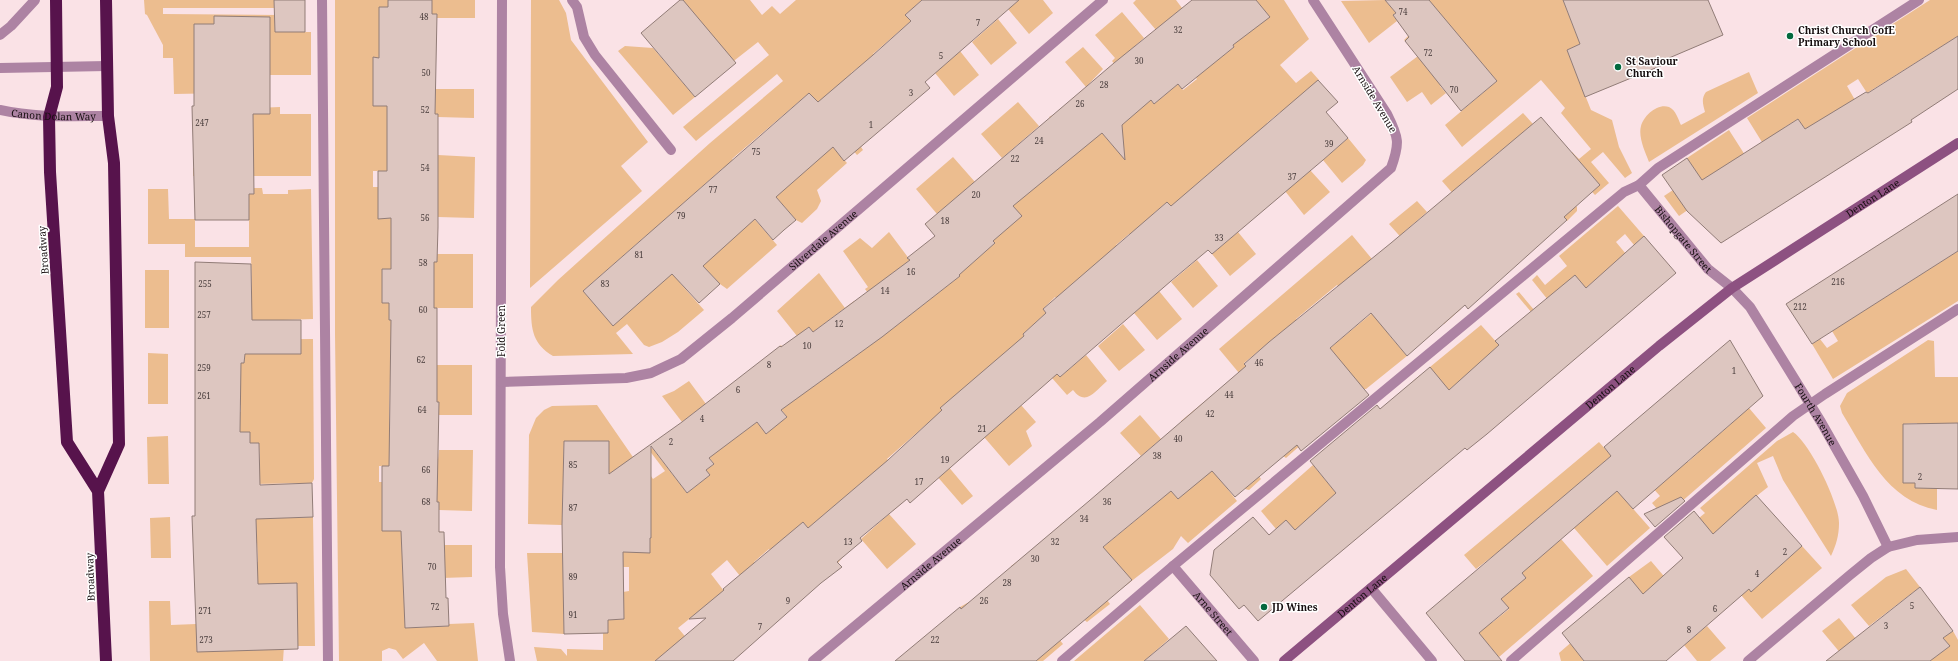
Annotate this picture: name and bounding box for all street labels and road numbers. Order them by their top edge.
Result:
street label: Arnside Avenue [1349,63,1401,135]
street label: Canon Dolan Way [10,105,96,123]
street label: Denton Lane [1843,175,1902,220]
street label: Bishopgate Street [1652,203,1715,277]
street label: Silverdale Avenue [786,207,860,273]
street label: Broadway [34,225,52,275]
street label: Fold Green [494,304,508,357]
street label: Arnside Avenue [1145,324,1211,384]
street label: Denton Lane [1582,362,1638,412]
street label: Fourth Avenue [1792,380,1840,448]
street label: Arnside Avenue [897,533,964,593]
street label: Broadway [82,552,98,601]
street label: Denton Lane [1334,570,1390,620]
street label: Arne Street [1190,588,1236,639]

